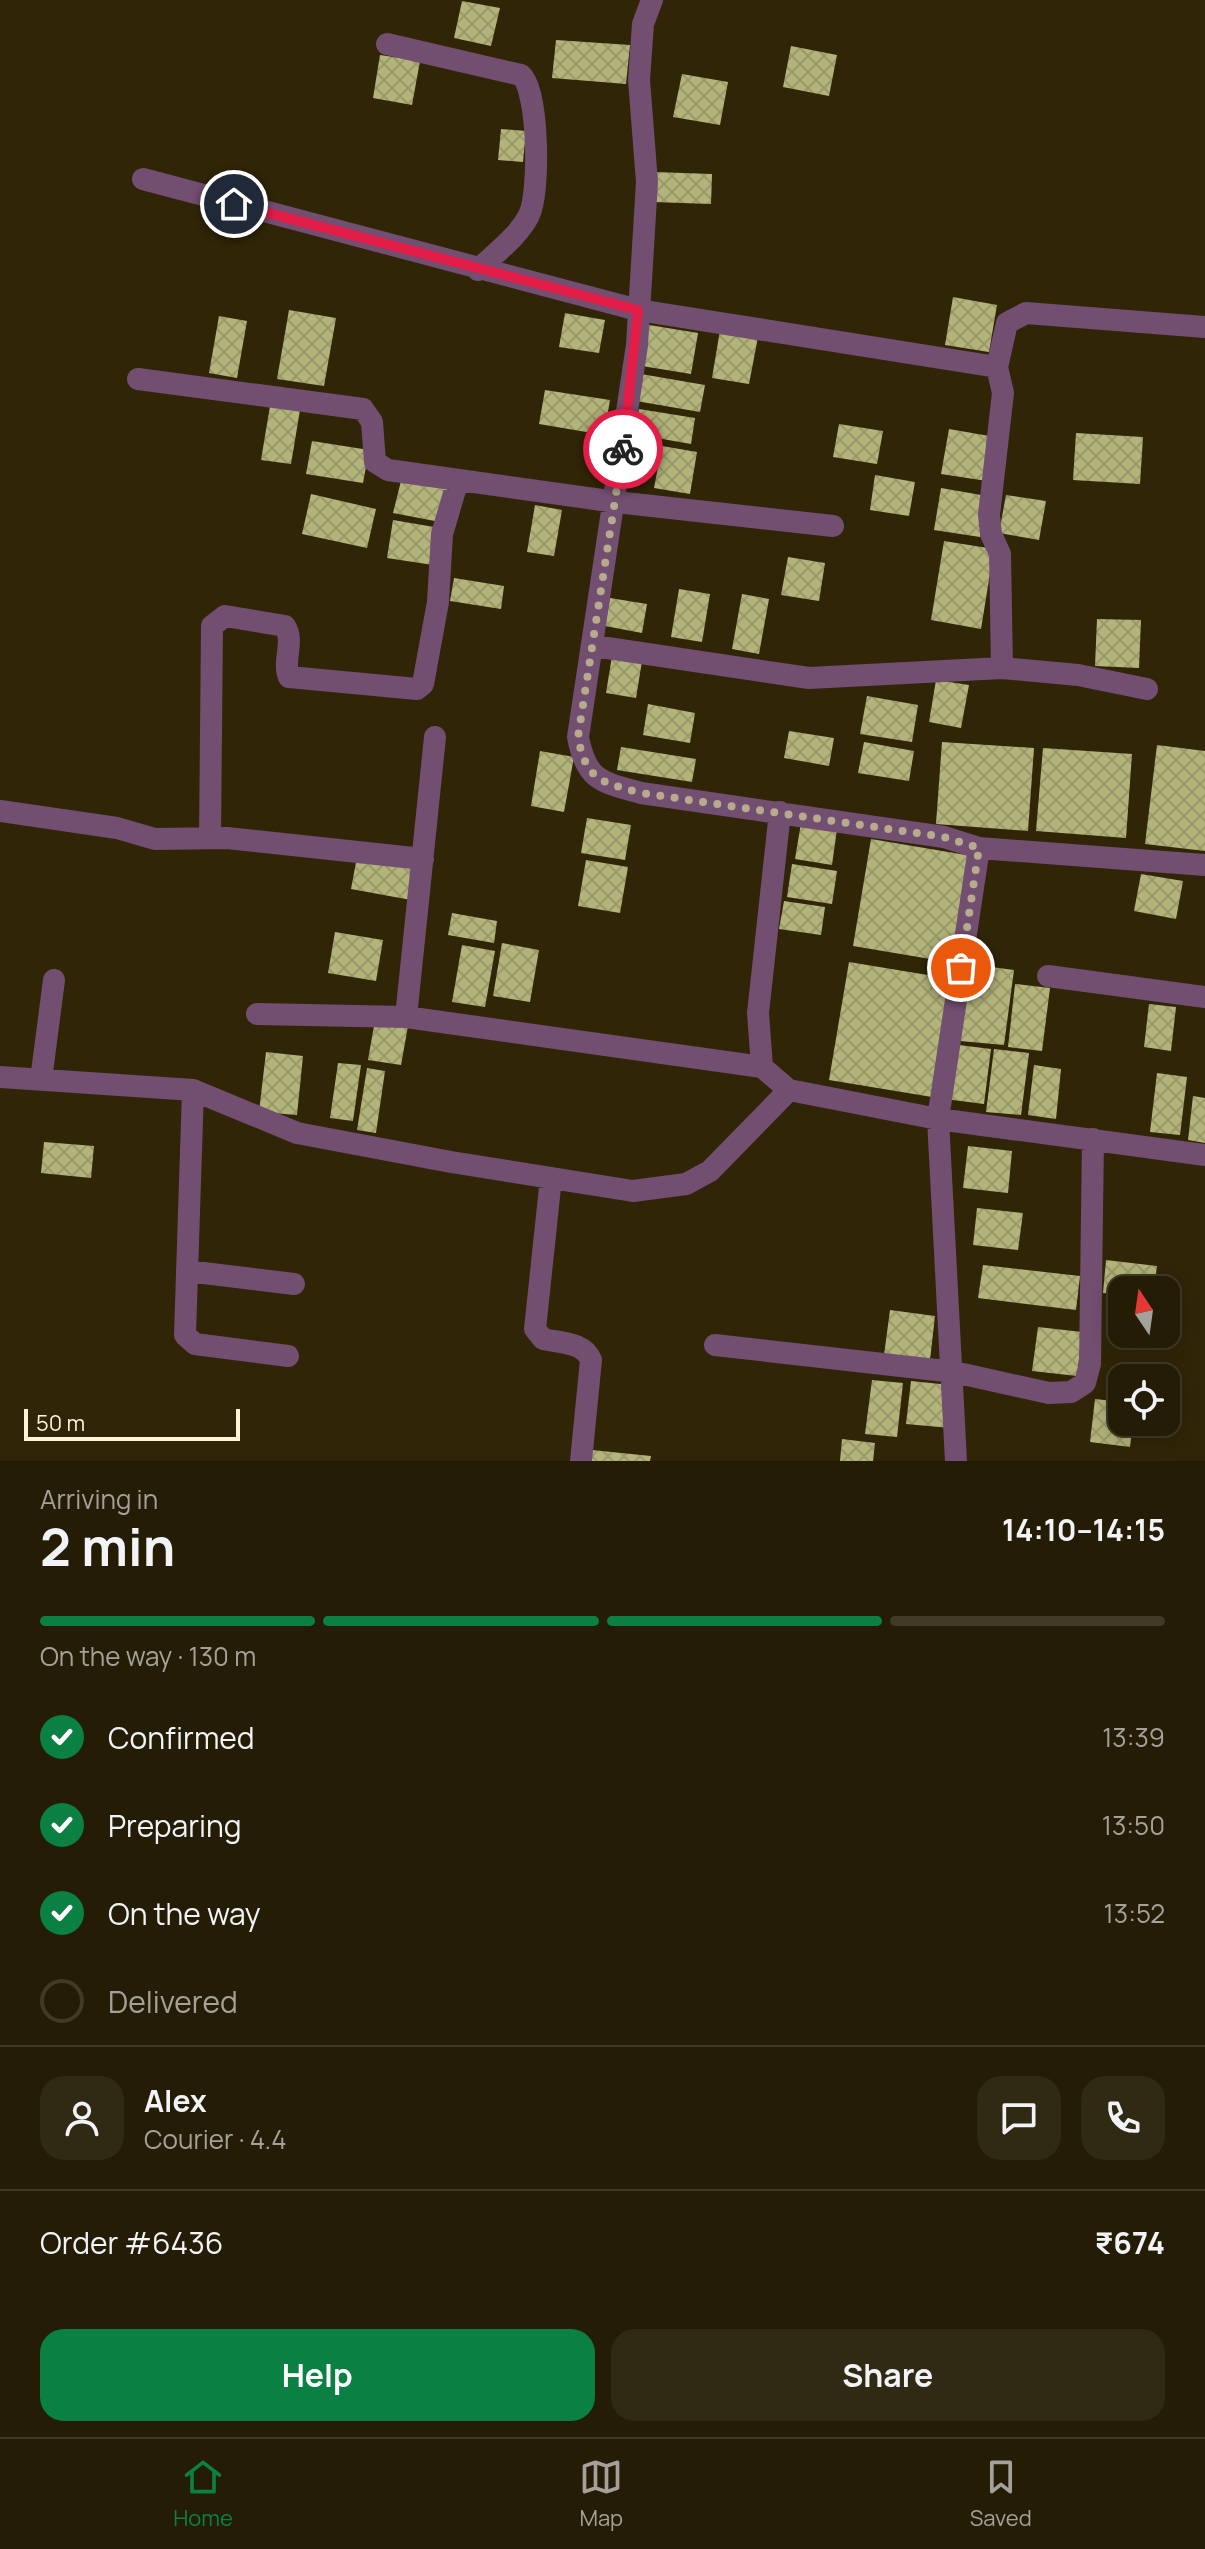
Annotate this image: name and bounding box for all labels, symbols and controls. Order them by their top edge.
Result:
pin [200,170,268,238]
icon: home [212,182,256,226]
courier [583,409,663,489]
icon: bike [601,427,645,471]
pin [927,934,995,1002]
icon: bag [939,946,983,990]
north arrow [1108,1276,1180,1348]
map controls [1108,1276,1180,1436]
button: locate [1108,1364,1180,1436]
scale bar [24,1405,240,1441]
text: 50 m [36,1408,85,1438]
text: Arriving in [40,1481,158,1517]
text: 14:10–14:15 [1002,1509,1165,1550]
text: 2 min [40,1511,175,1582]
text: On the way · 130 m [40,1638,256,1674]
icon: check [40,1715,84,1759]
text: Confirmed [108,1717,255,1758]
text: 13:39 [1102,1719,1165,1755]
icon: check [40,1803,84,1847]
text: Preparing [108,1805,242,1846]
text: 13:50 [1102,1807,1165,1843]
icon: check [40,1891,84,1935]
text: On the way [108,1893,261,1934]
text: 13:52 [1104,1895,1165,1931]
text: Delivered [108,1981,238,2022]
button: person [40,2076,124,2160]
button: chat [977,2076,1061,2160]
button: phone [1081,2076,1165,2160]
text: Alex [144,2080,207,2121]
text: Courier · 4.4 [144,2121,286,2157]
text: Order #6436 [40,2222,223,2263]
text: ₹674 [1095,2222,1165,2263]
button: Help [40,2329,595,2421]
button: Share [611,2329,1165,2421]
tab: Home [173,2455,233,2533]
tab: Map [579,2455,623,2533]
tab: Saved [970,2455,1032,2533]

